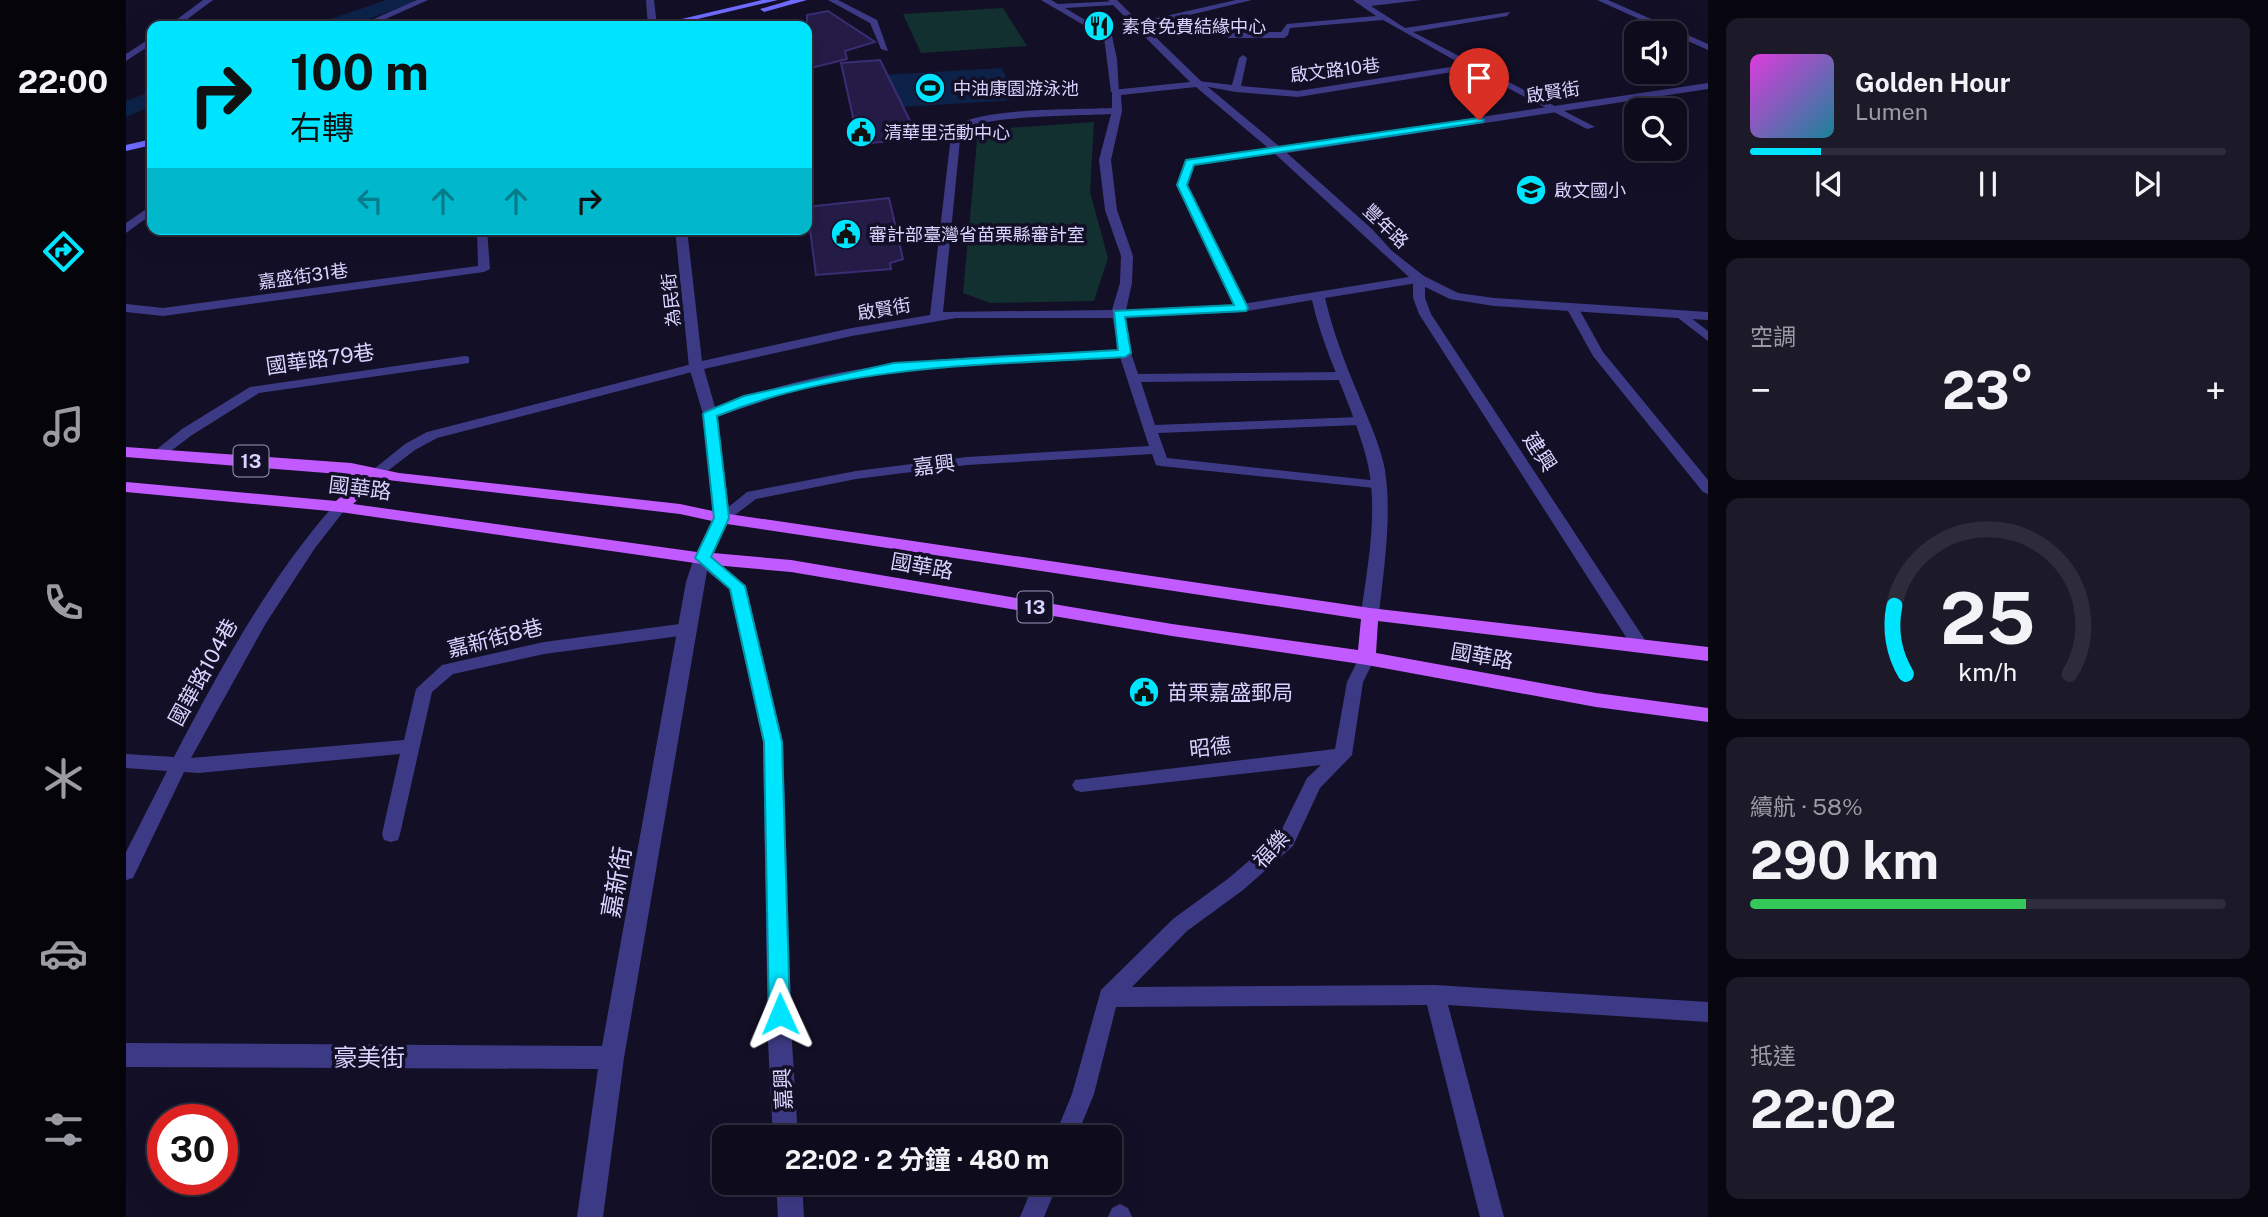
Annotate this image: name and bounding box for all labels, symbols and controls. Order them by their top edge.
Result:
restaurant icon: 素食免費結緣中心 [1082,9,1116,43]
place label: 素食免費結緣中心 [1122,16,1266,37]
map controls [1624,21,1687,161]
button: sound [1624,21,1687,84]
text: 100 m [290,43,429,101]
pin [1449,48,1509,120]
icon: right [175,49,266,140]
street label: 啟文路10巷 [1289,54,1381,86]
icon: arrive [1460,59,1498,97]
text: 22:00 [18,63,108,100]
text: Golden Hour [1855,67,2010,98]
sports icon: 中油康園游泳池 [913,71,947,105]
street label: 啟賢街 [1525,77,1581,107]
place label: 中油康園游泳池 [953,78,1079,99]
button: search [1624,98,1687,161]
text: Lumen [1855,98,1928,125]
text: 右轉 [290,109,354,146]
public building icon: 清華里活動中心 [844,115,878,149]
place label: 清華里活動中心 [884,122,1010,143]
icon: previous [1810,165,1848,203]
icon: pause [1969,165,2007,203]
icon: next [2128,165,2166,203]
school or university icon: 啟文國小 [1514,173,1548,207]
place label: 啟文國小 [1554,180,1626,201]
icon: left [351,182,389,220]
icon: ahead [424,182,462,220]
icon: ahead [497,182,535,220]
icon: right [570,182,608,220]
street label: 豐年路 [1359,200,1413,252]
public building icon: 審計部臺灣省苗栗縣審計室 [829,217,863,251]
place label: 審計部臺灣省苗栗縣審計室 [869,224,1085,245]
icon: directions [39,227,88,276]
street label: 嘉盛街31巷 [257,259,349,293]
street label: 為民街 [658,272,684,328]
street label: 啟賢街 [856,294,912,324]
text: 空調 [1750,323,1796,350]
street label: 國華路79巷 [264,339,376,379]
text: 23° [1942,360,2034,421]
text: − [1750,368,1771,413]
text: + [2205,368,2226,413]
icon: music [39,402,88,451]
street label: 建興 [1518,428,1562,476]
road number: 13 [234,446,268,476]
street label: 嘉興 [912,450,956,480]
street label: 國華路 [327,472,393,504]
street label: 國華路 [889,548,955,584]
text: 25 [1940,576,2036,661]
icon: phone [39,578,88,627]
road number: 13 [1018,592,1052,622]
street label: 國華路104巷 [163,614,243,730]
street label: 嘉新街8巷 [445,614,545,662]
street label: 國華路 [1449,638,1515,674]
text: km/h [1959,657,2017,687]
public building icon: 苗栗嘉盛郵局 [1127,675,1161,709]
place label: 苗栗嘉盛郵局 [1167,680,1293,705]
street label: 昭德 [1188,732,1232,762]
icon: climate [39,754,88,803]
text: 續航 · 58% [1750,793,1863,820]
street label: 福樂 [1248,825,1294,873]
text: 290 km [1750,830,1939,891]
street label: 嘉新街 [596,844,636,920]
icon: car [39,929,88,978]
position arrow [743,977,817,1051]
text: 抵達 [1750,1042,1796,1069]
street label: 豪美街 [333,1043,405,1071]
street label: 嘉興 [769,1067,797,1111]
text: 22:02 [1750,1079,1897,1140]
speed limit sign: 30 [147,1104,238,1195]
icon: filters [39,1105,88,1154]
text: 22:02 · 2 分鐘 · 480 m [785,1144,1049,1175]

